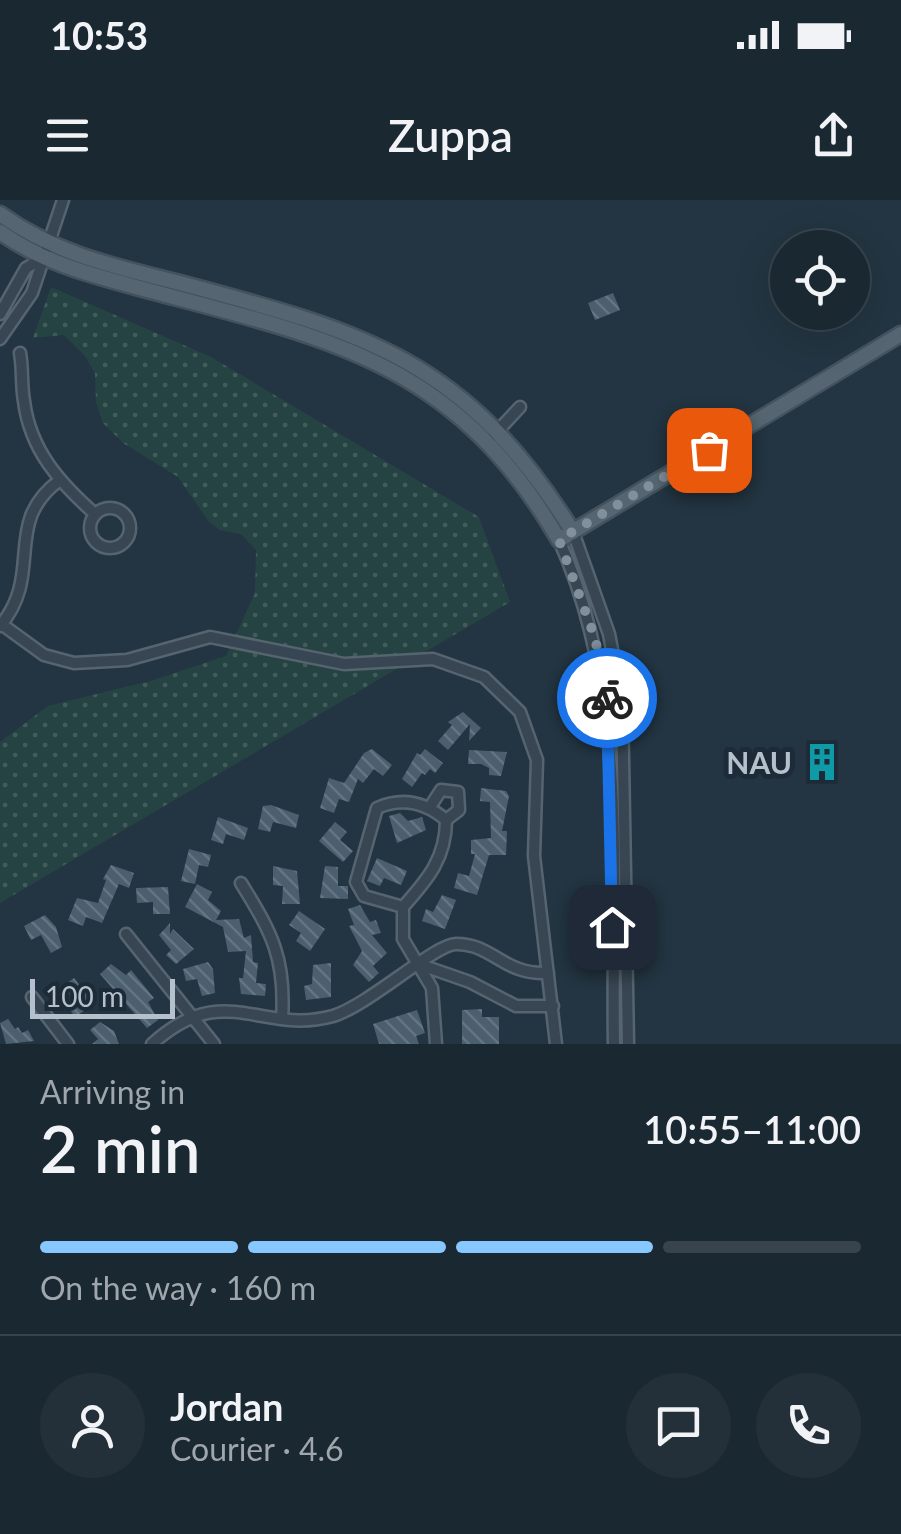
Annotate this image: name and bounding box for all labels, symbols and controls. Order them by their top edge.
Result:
text: 10:53 [50,12,148,58]
icon: menu [40,108,95,163]
text: Zuppa [388,108,513,162]
icon: share [806,108,861,163]
map controls [770,230,870,330]
button: locate [770,230,870,330]
pin [667,408,752,493]
icon: bag [682,423,737,478]
courier [557,648,657,748]
icon: bike [580,671,635,726]
building icon: NAU [801,741,843,783]
place label: NAU [726,744,792,780]
pin [570,885,655,970]
icon: home [585,900,640,955]
scale bar [30,974,175,1018]
text: 100 m [45,979,124,1013]
text: Arriving in [40,1072,185,1111]
text: 10:55–11:00 [643,1106,861,1152]
text: 2 min [40,1109,200,1187]
text: On the way · 160 m [40,1268,316,1307]
button: person [40,1373,145,1478]
button: chat [626,1373,731,1478]
button: phone [756,1373,861,1478]
text: Jordan [170,1383,283,1429]
text: Courier · 4.6 [170,1429,344,1468]

